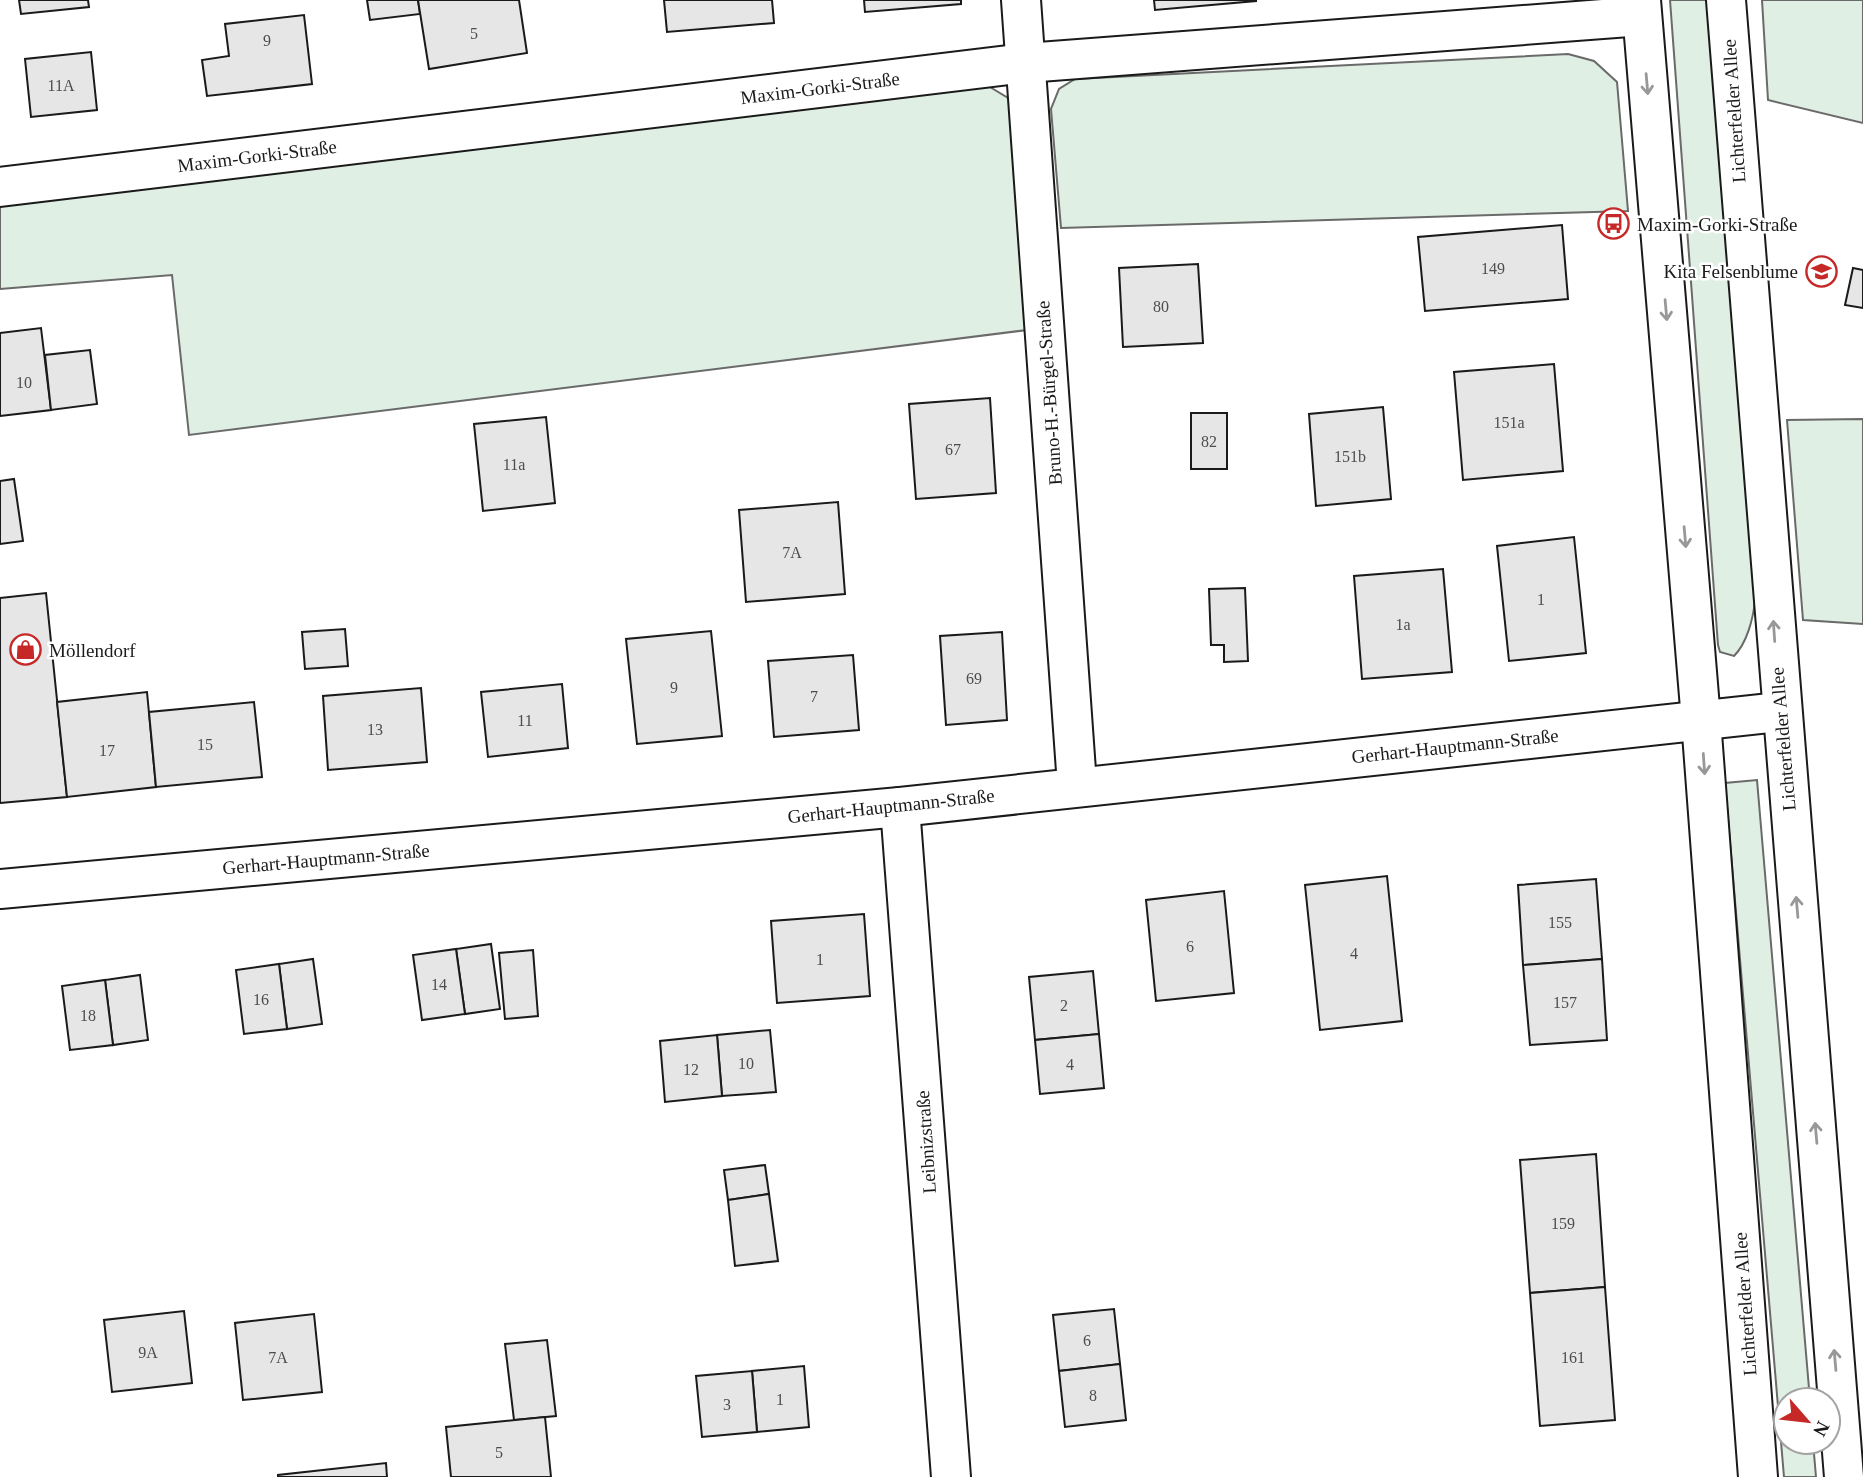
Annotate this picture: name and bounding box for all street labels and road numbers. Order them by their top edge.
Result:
street label: Lichterfelder Allee [1719,38,1749,184]
street label: Maxim-Gorki-Straße [739,68,901,108]
street label: Maxim-Gorki-Straße [176,136,338,176]
street label: Bruno-H.-Bürgel-Straße [1032,300,1066,486]
street label: Lichterfelder Allee [1766,666,1800,812]
street label: Gerhart-Hauptmann-Straße [1351,725,1559,767]
street label: Gerhart-Hauptmann-Straße [787,785,995,827]
street label: Gerhart-Hauptmann-Straße [222,839,430,879]
street label: Leibnizstraße [912,1090,940,1194]
street label: Lichterfelder Allee [1730,1231,1760,1377]

